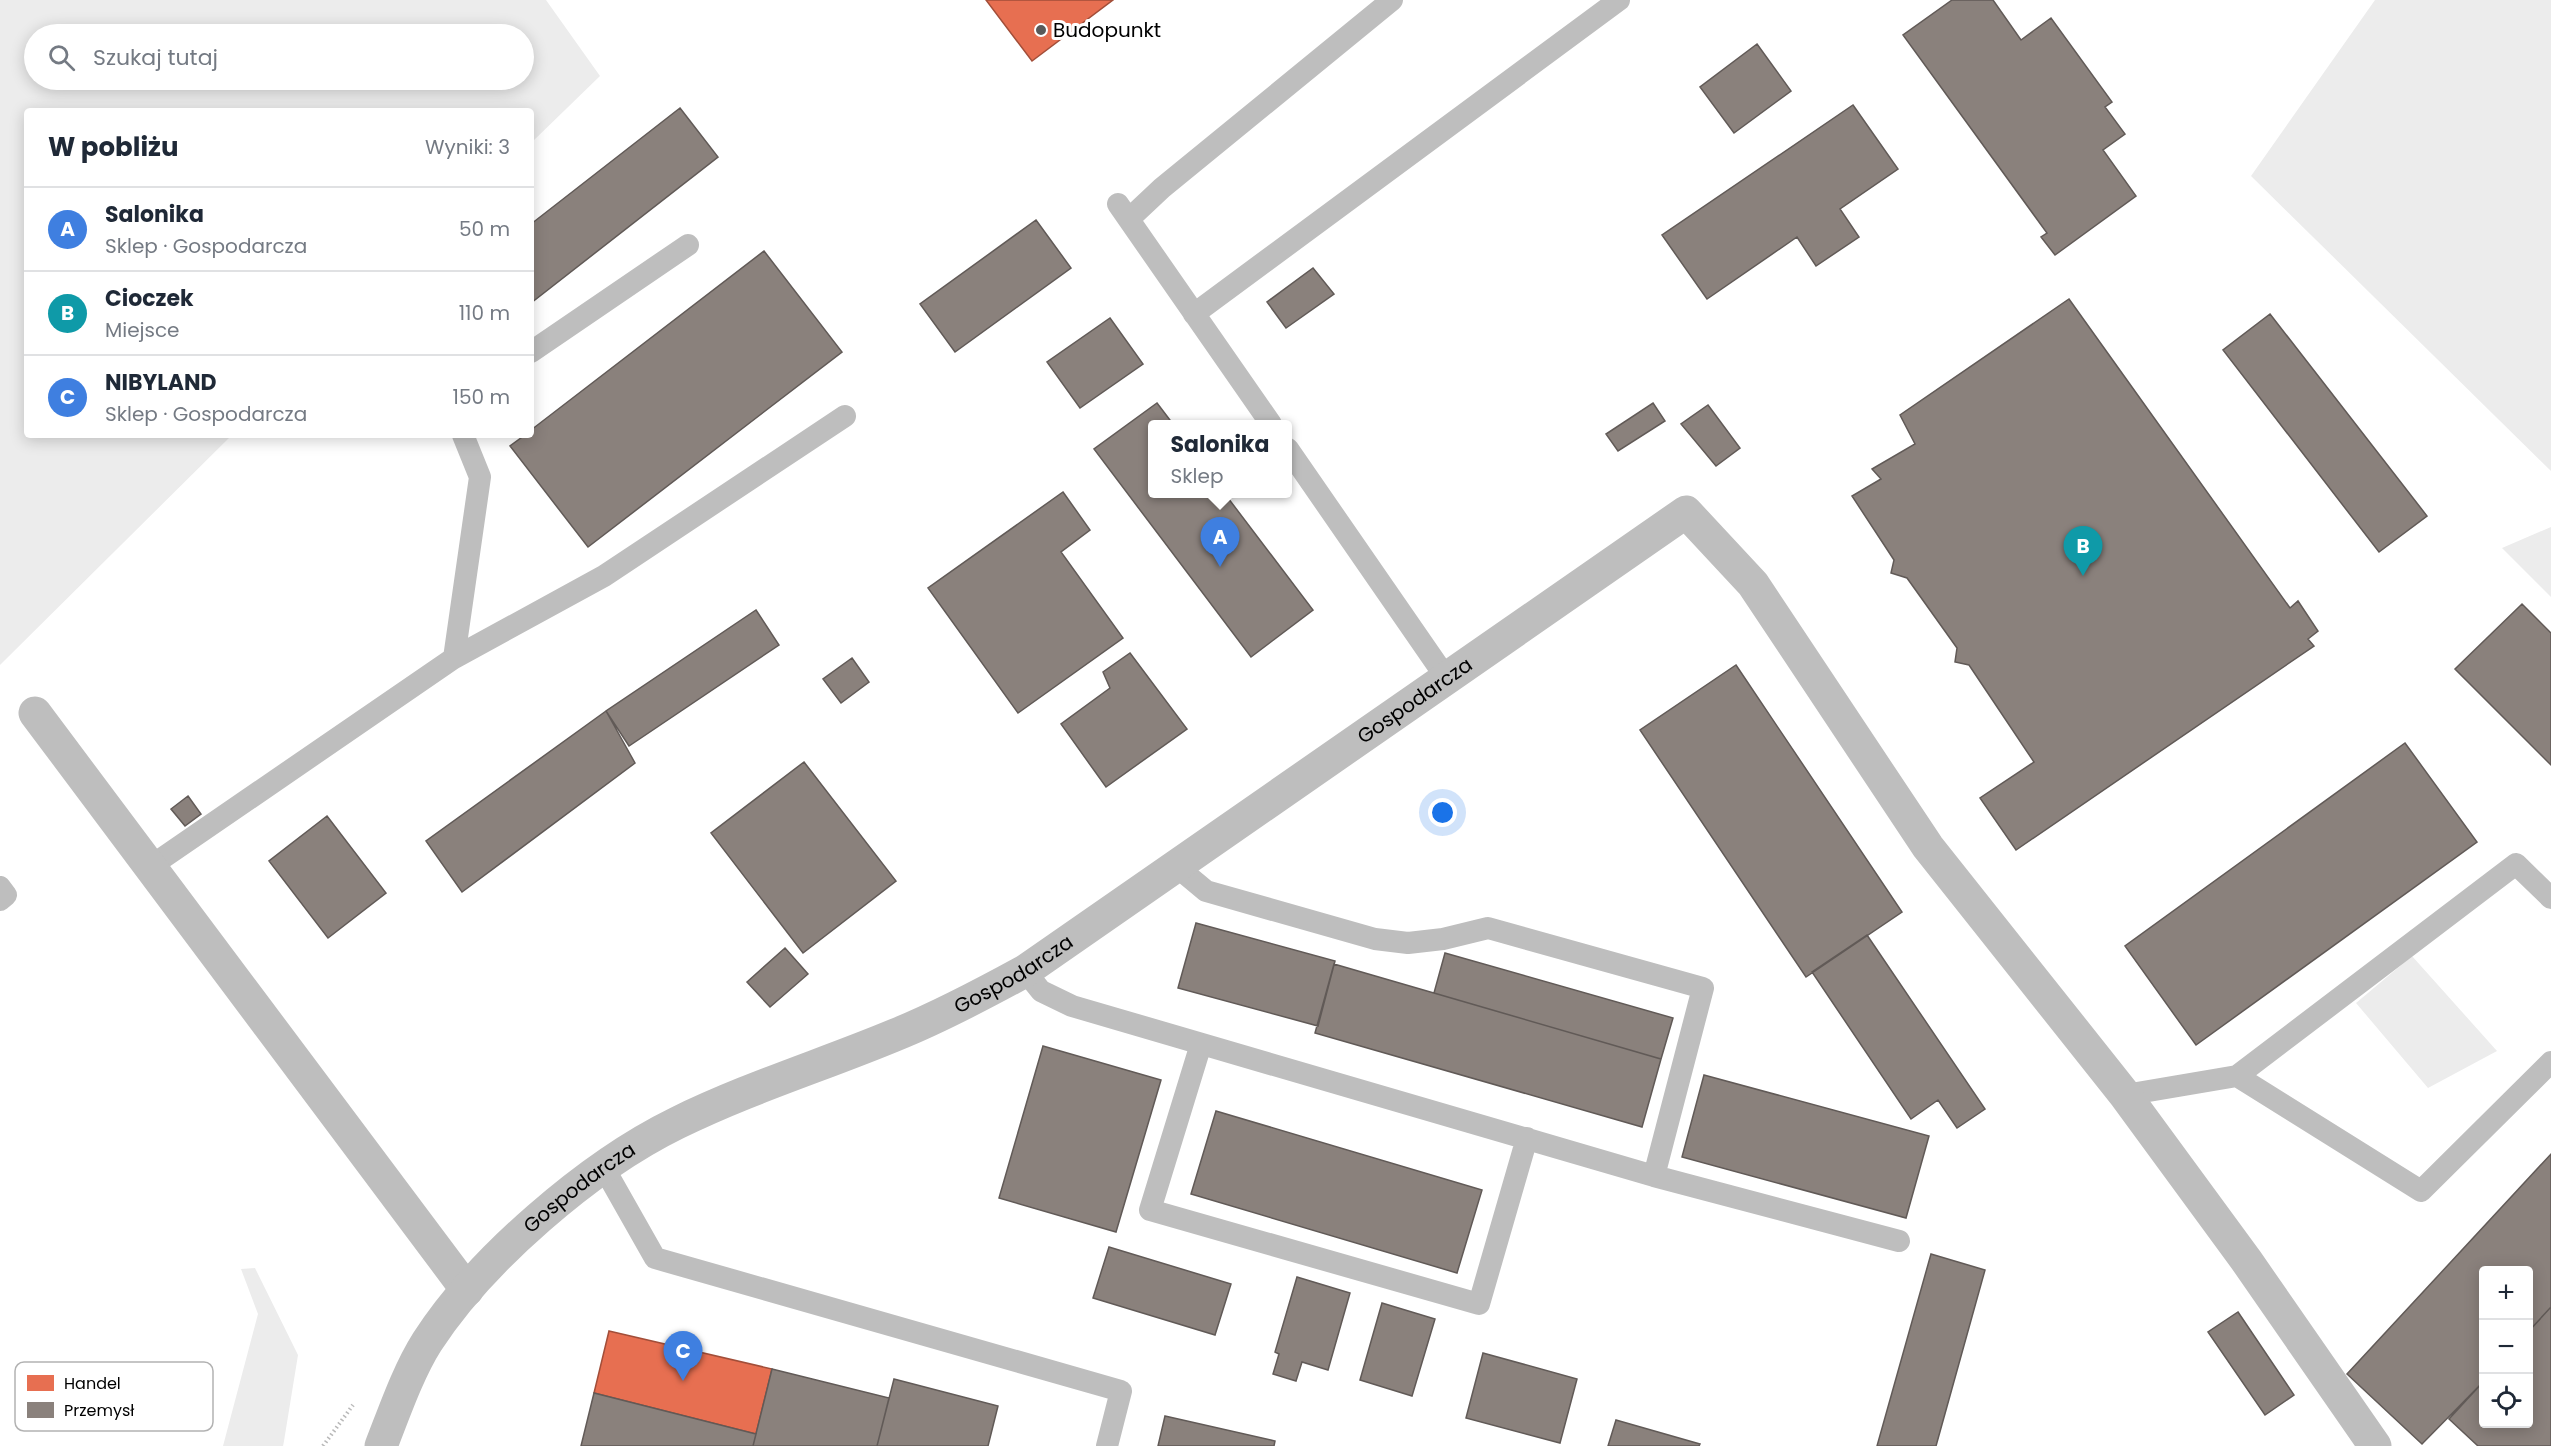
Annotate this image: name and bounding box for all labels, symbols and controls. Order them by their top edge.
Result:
place label: Budopunkt [1053,16,1161,44]
marker: Budopunkt [1034,23,1048,37]
search box [24,24,534,90]
icon: search [45,41,78,74]
text: Szukaj tutaj [93,42,218,73]
text: W pobliżu [48,129,179,165]
text: Wyniki: 3 [425,133,510,161]
text: Salonika [105,199,204,230]
text: A [60,215,75,243]
text: 50 m [459,215,510,243]
text: Sklep · Gospodarcza [105,232,307,260]
text: Cioczek [105,283,194,314]
text: B [61,299,74,327]
text: 110 m [459,299,510,327]
text: Miejsce [105,316,179,344]
text: NIBYLAND [105,367,217,398]
text: C [60,383,75,411]
text: 150 m [453,383,510,411]
text: Sklep · Gospodarcza [105,400,307,428]
popup [1148,420,1292,498]
text: Salonika [1171,429,1269,460]
text: Sklep [1171,462,1223,490]
pin: A [1200,518,1240,567]
pin: B [2064,526,2102,576]
street label: Gospodarcza [1351,651,1478,750]
your location [1428,798,1457,827]
street label: Gospodarcza [949,928,1079,1020]
street label: Gospodarcza [517,1136,641,1239]
map controls [2479,1266,2533,1428]
button: + [2479,1266,2533,1320]
button: − [2479,1320,2533,1374]
pin: C [664,1332,702,1381]
legend [15,1362,213,1431]
text: Handel [64,1372,121,1395]
button: locate [2479,1374,2533,1428]
text: Przemysł [64,1399,134,1422]

